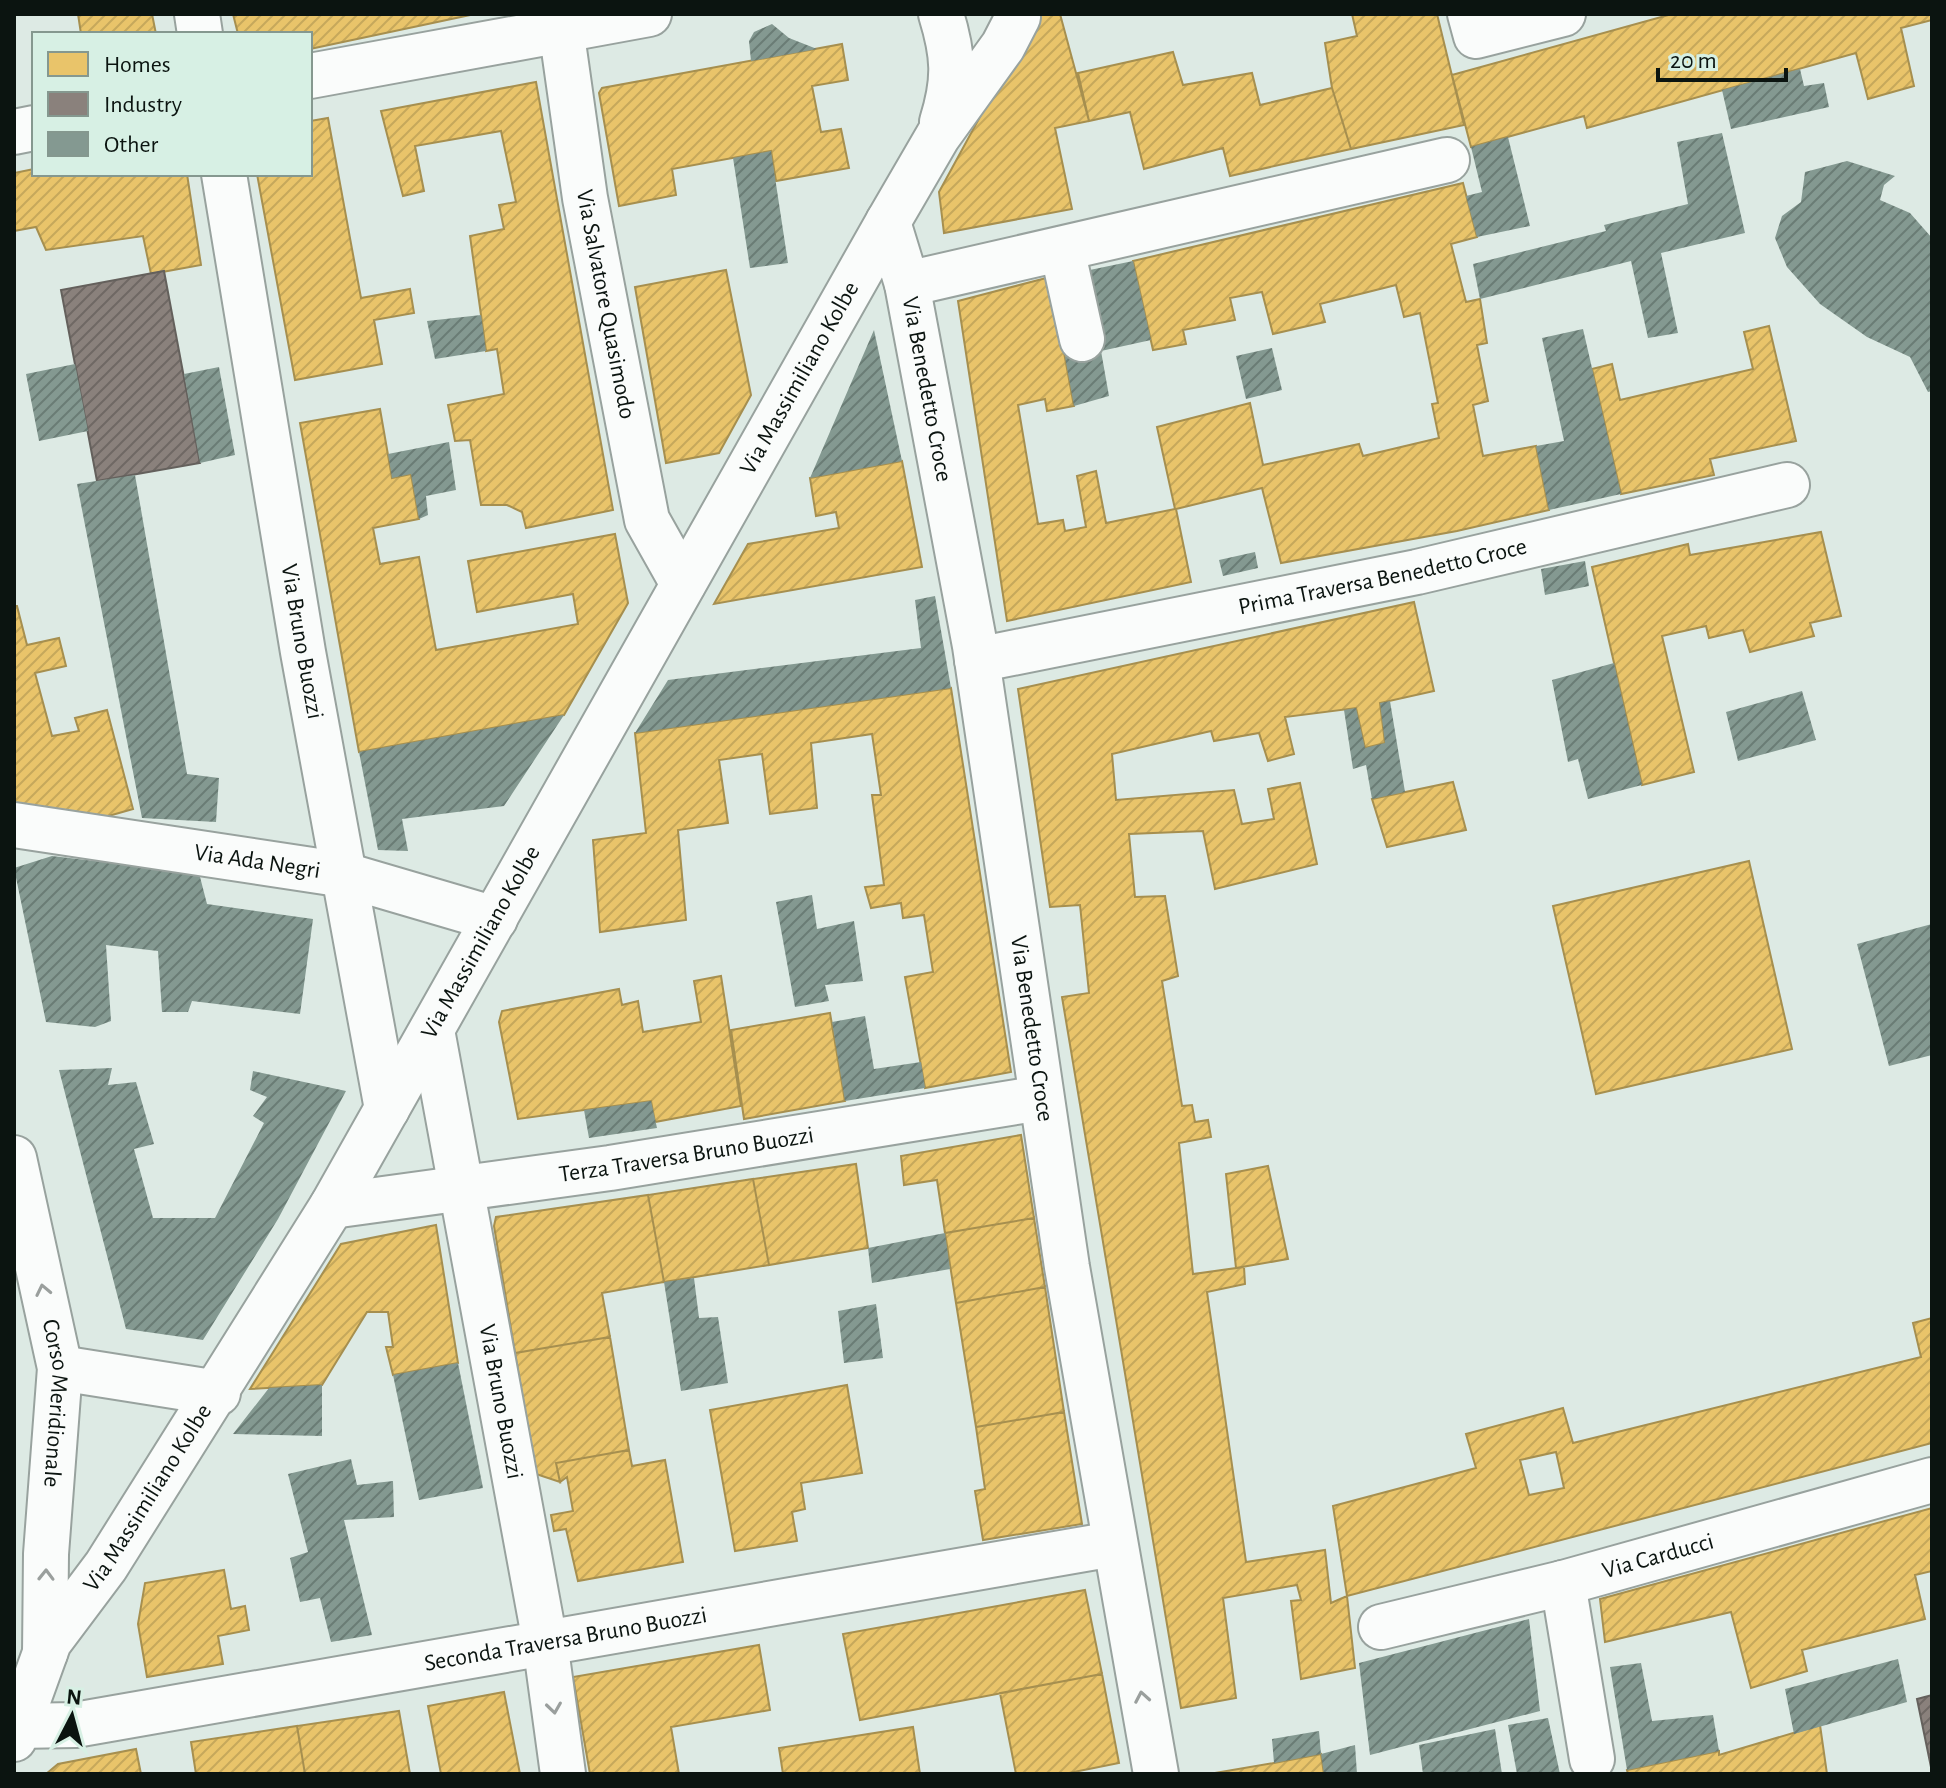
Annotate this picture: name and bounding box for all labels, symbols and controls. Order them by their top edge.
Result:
legend [32,32,312,176]
scale bar [1658,32,1786,82]
text: 20 m [1670,49,1717,73]
text: Homes [104,53,171,77]
text: Industry [104,93,182,117]
text: Other [104,133,158,157]
street label: Via Salvatore Quasimodo [572,188,639,421]
street label: Via Massimiliano Kolbe [736,278,864,479]
street label: Via Benedetto Croce [898,295,956,484]
street label: Prima Traversa Benedetto Croce [1236,535,1529,619]
street label: Via Bruno Buozzi [277,562,327,721]
street label: Via Ada Negri [192,840,322,883]
street label: Via Massimiliano Kolbe [417,842,545,1043]
street label: Via Benedetto Croce [1006,934,1057,1123]
street label: Terza Traversa Bruno Buozzi [557,1123,816,1187]
one-way arrow [35,1283,52,1297]
street label: Corso Meridionale [38,1317,72,1488]
street label: Via Bruno Buozzi [475,1322,527,1481]
street label: Via Massimiliano Kolbe [79,1400,216,1596]
street label: Via Carducci [1600,1530,1716,1583]
one-way arrow [37,1568,55,1581]
street label: Seconda Traversa Bruno Buozzi [422,1603,709,1676]
north arrow [32,1676,112,1756]
text: N [65,1685,83,1709]
one-way arrow [1134,1691,1151,1704]
one-way arrow [545,1701,562,1715]

